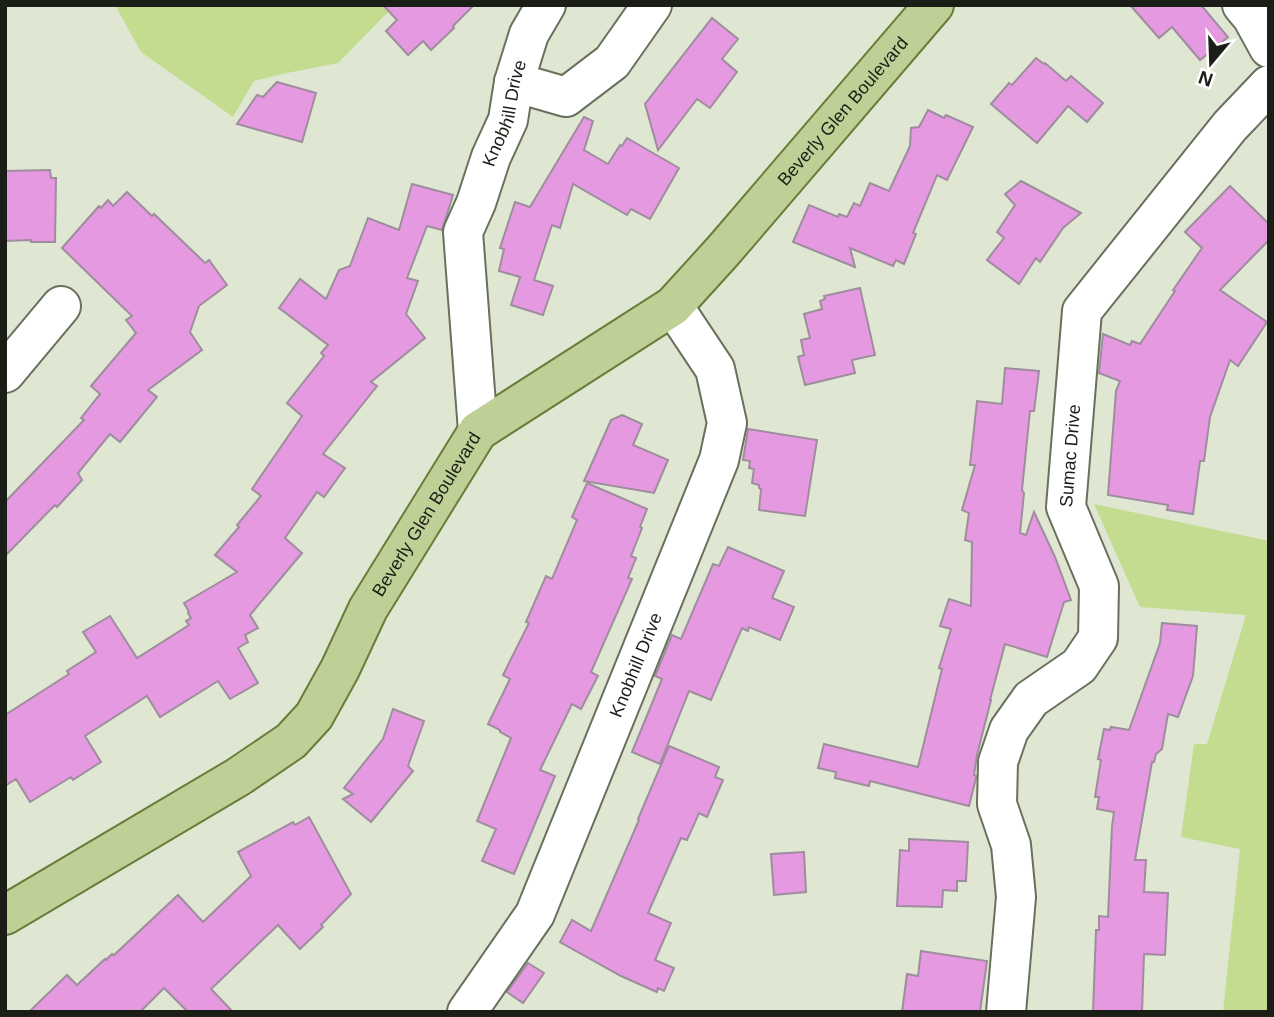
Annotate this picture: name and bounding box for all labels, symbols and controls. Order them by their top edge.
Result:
north arrow [1176,28,1246,98]
street label: Beverly Glen Boulevard [774,33,912,190]
street label: Knobhill Drive [479,57,530,169]
text: N [1196,66,1216,91]
street label: Sumac Drive [1056,404,1084,508]
street label: Beverly Glen Boulevard [368,429,485,600]
street label: Knobhill Drive [606,610,666,720]

